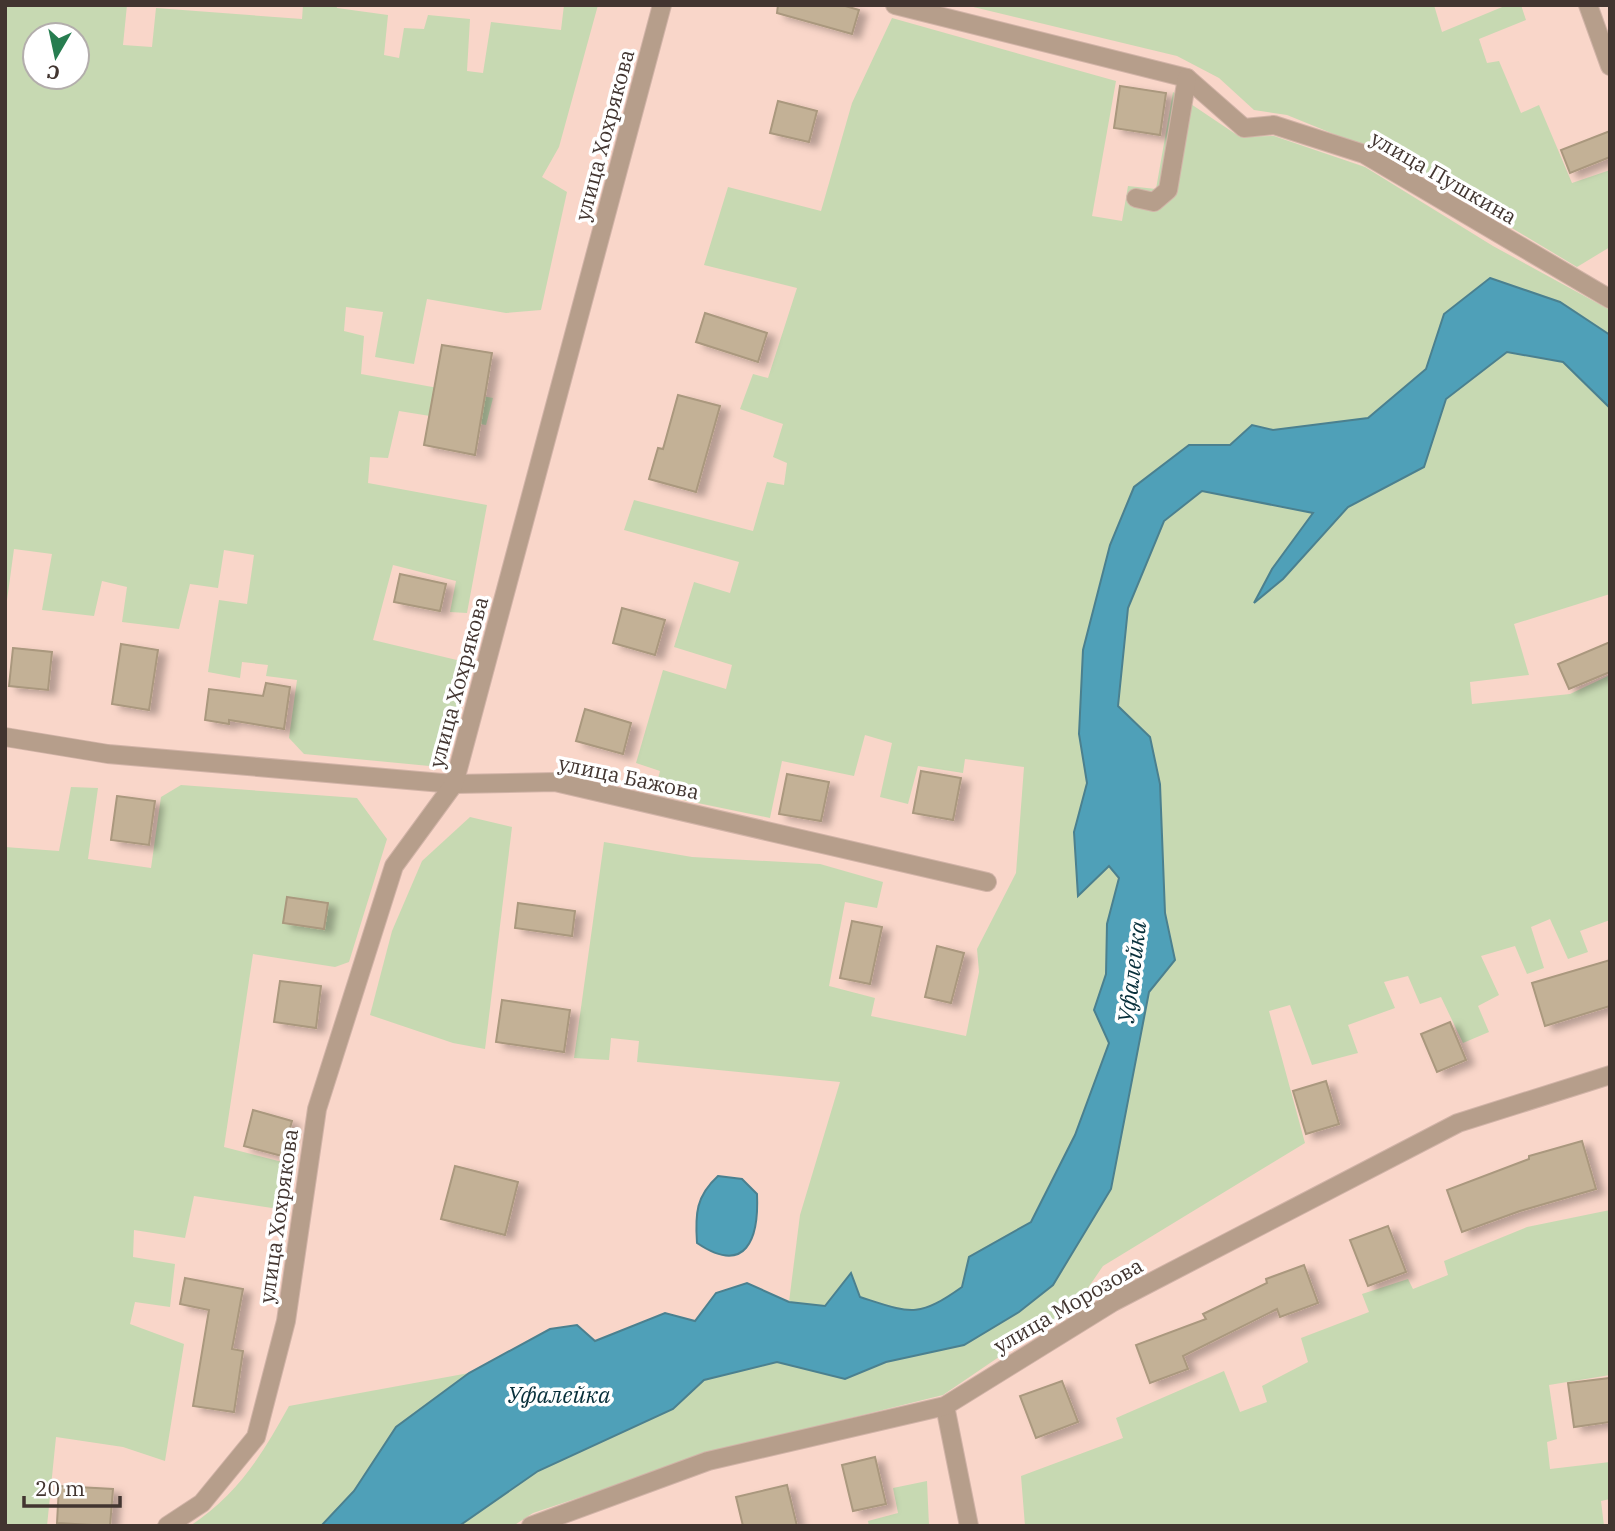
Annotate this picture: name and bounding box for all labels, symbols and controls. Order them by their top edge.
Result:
north arrow [21,21,91,91]
street label: улица Хохрякова [568,46,640,224]
text: С [45,60,61,86]
street label: улица Пушкина [1366,124,1522,230]
street label: улица Хохрякова [422,593,494,771]
street label: улица Бажова [556,748,702,806]
water label: Уфалейка [1110,919,1152,1025]
street label: улица Хохрякова [252,1127,304,1305]
street label: улица Морозова [988,1251,1148,1359]
water label: Уфалейка [508,1379,611,1409]
scale bar [24,1464,121,1508]
text: 20 m [35,1474,85,1502]

